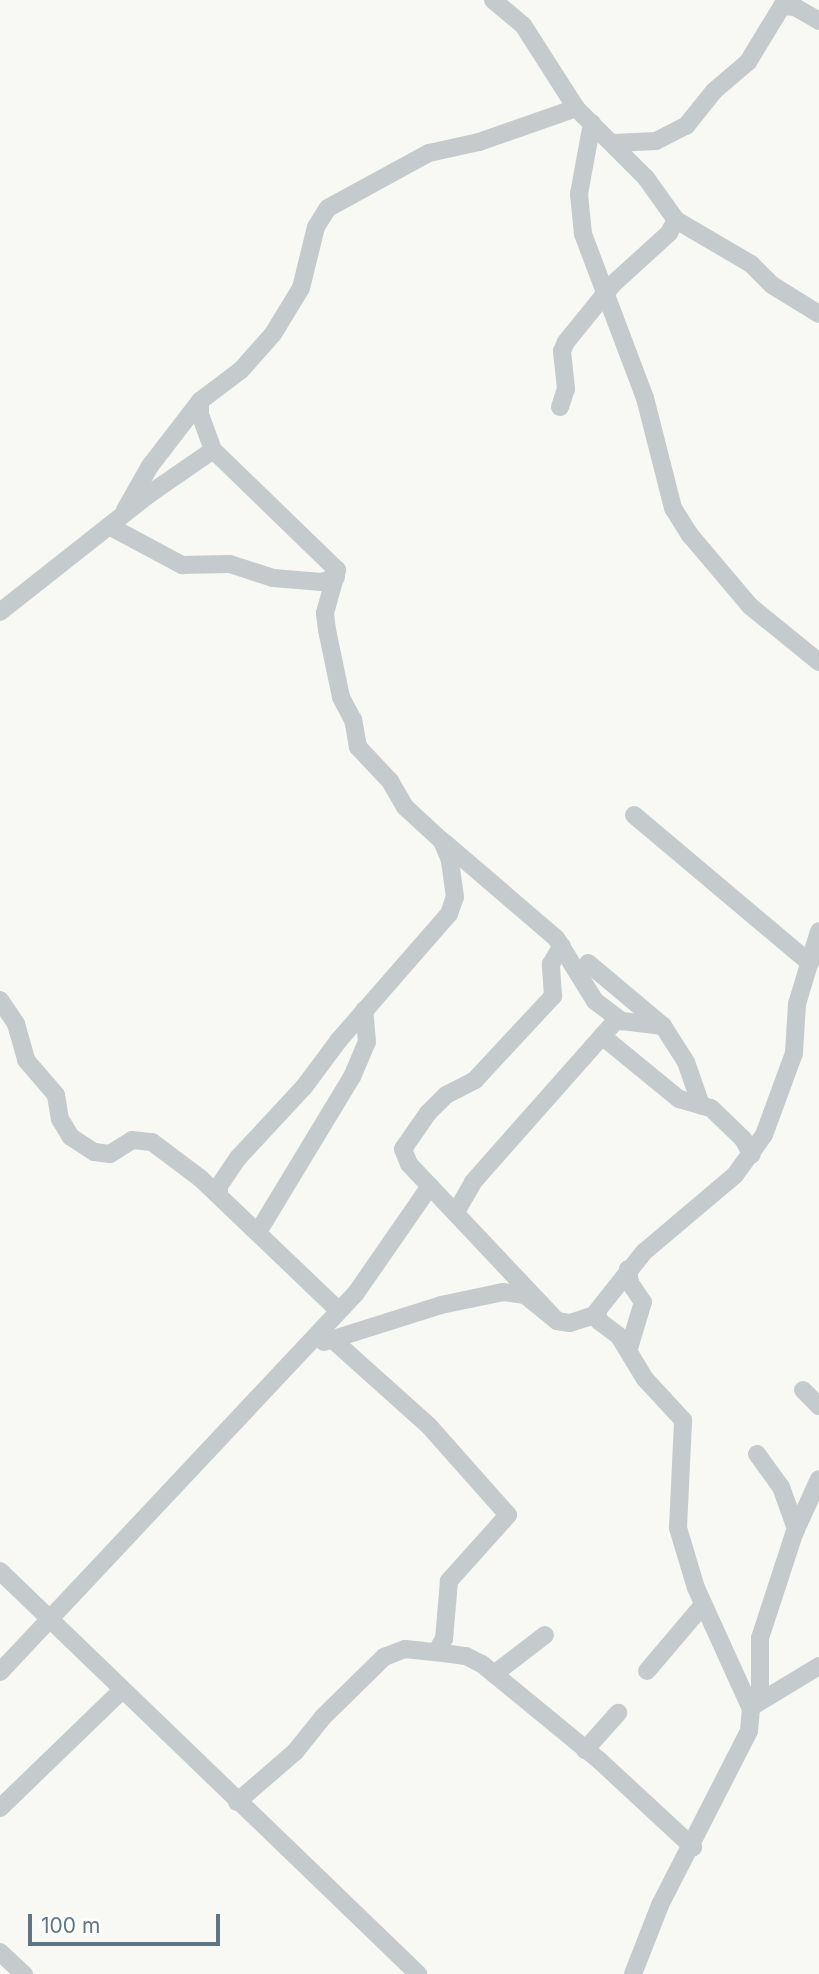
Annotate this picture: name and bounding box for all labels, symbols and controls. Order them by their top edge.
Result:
scale bar [32,1900,224,1944]
text: 100 m [41,1913,100,1938]

